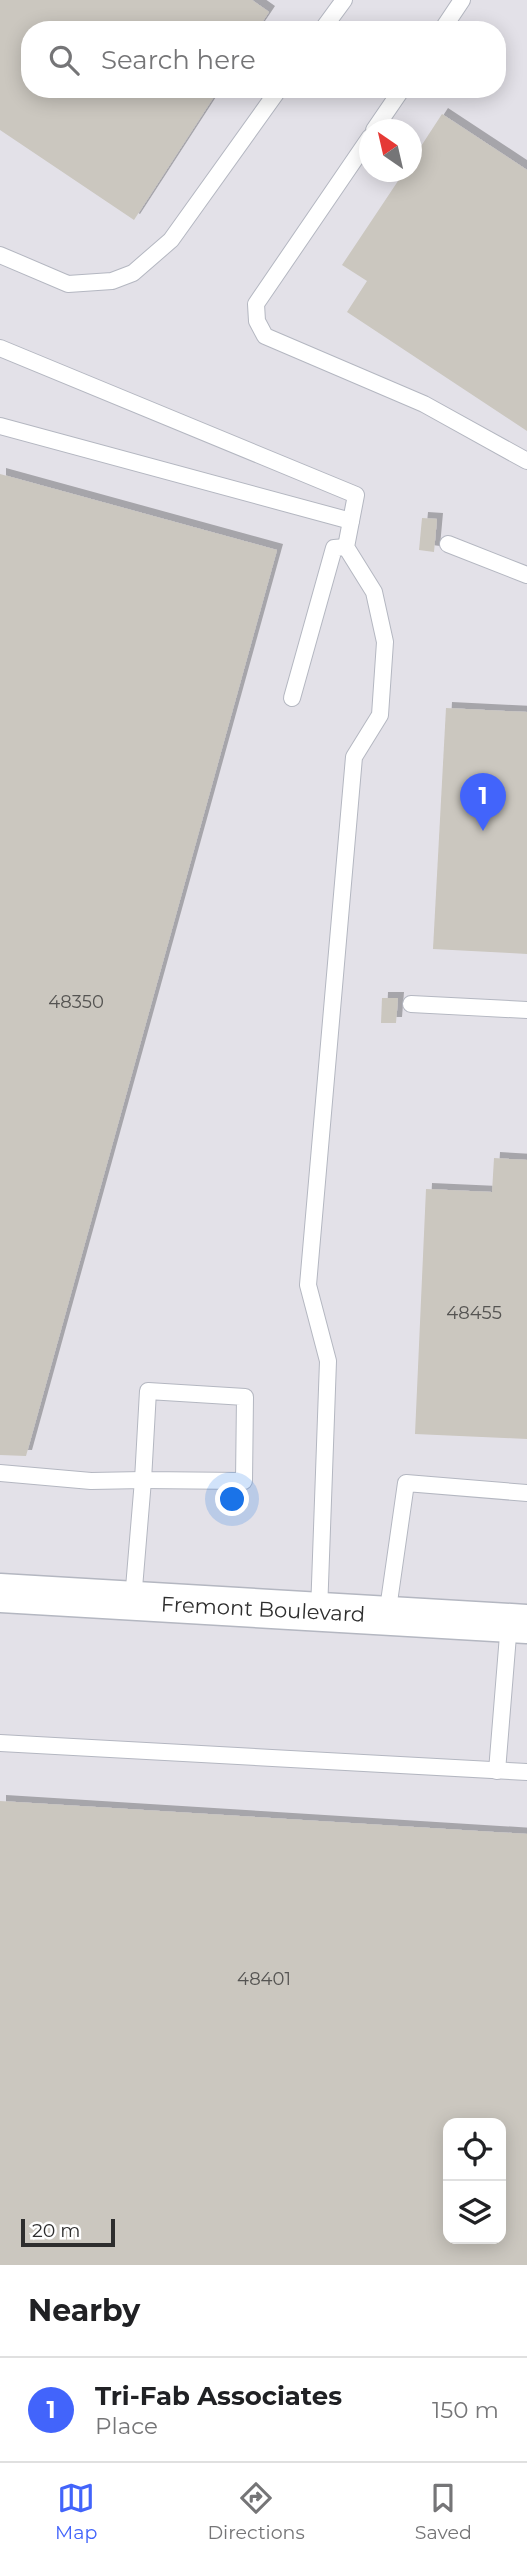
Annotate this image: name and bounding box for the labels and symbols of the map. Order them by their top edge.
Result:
north arrow [359,119,422,182]
pin: 1 [460,773,506,831]
house number: 48350 [48,991,104,1013]
house number: 48455 [446,1302,502,1324]
your location [215,1482,249,1516]
street label: Fremont Boulevard [160,1591,366,1627]
house number: 48401 [237,1968,291,1990]
scale bar [21,2216,116,2248]

